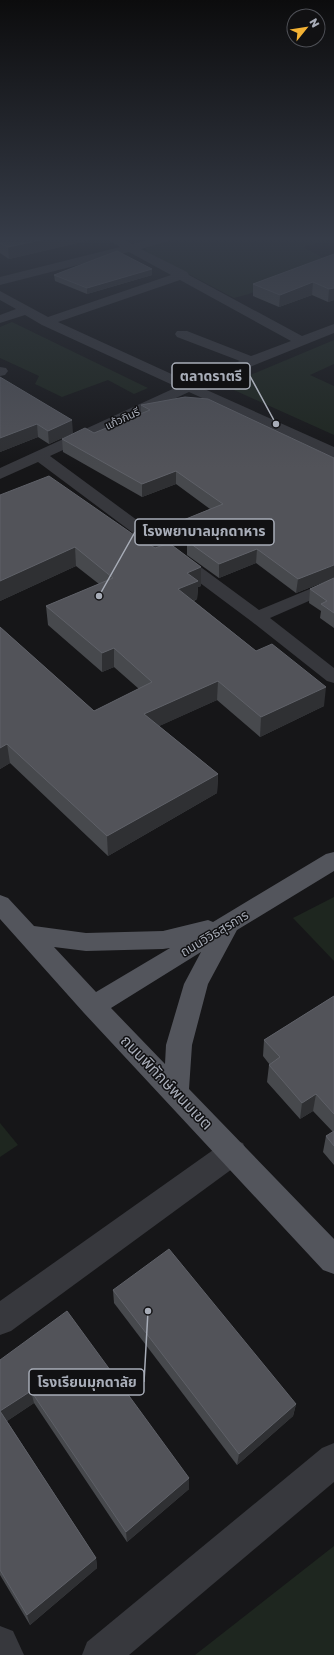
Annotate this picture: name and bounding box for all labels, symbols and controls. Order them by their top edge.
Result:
north arrow [286,8,326,48]
text: N [307,16,323,30]
callout: ตลาดราตรี [172,363,250,389]
text: ตลาดราตรี [180,367,242,384]
street label: แก้วกินรี [102,404,142,432]
callout: โรงพยาบาลมุกดาหาร [135,519,274,545]
text: โรงพยาบาลมุกดาหาร [142,522,266,540]
street label: ถนนวิวิธสุรการ [177,906,251,960]
street label: ถนนพิทักษ์พนมเขต [117,1030,217,1134]
callout: โรงเรียนมุกดาลัย [29,1369,144,1395]
text: โรงเรียนมุกดาลัย [37,1373,137,1391]

